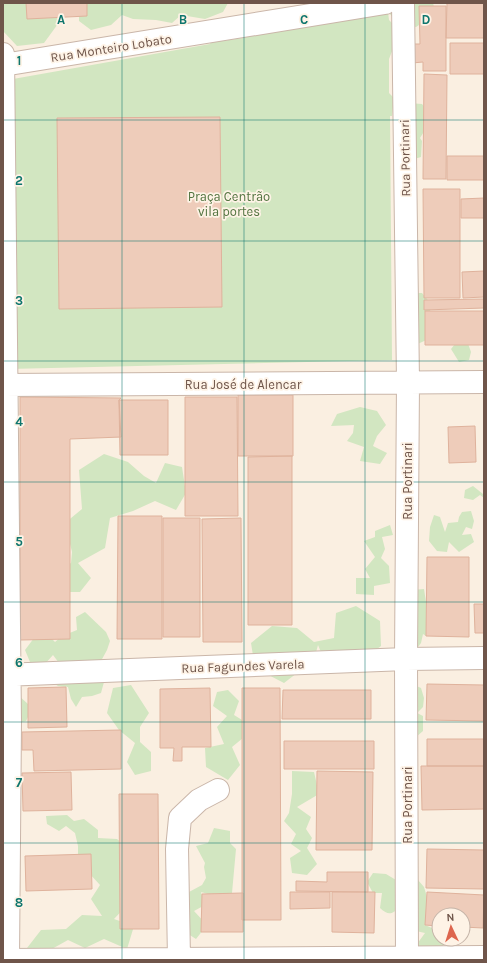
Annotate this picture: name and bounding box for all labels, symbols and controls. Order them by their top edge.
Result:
text: A [57,12,65,27]
text: B [179,12,187,27]
text: C [300,12,308,27]
text: D [422,12,431,27]
street label: Rua Monteiro Lobato [49,31,173,65]
text: 1 [17,53,21,68]
street label: Rua Portinari [397,119,413,197]
text: 2 [15,173,23,188]
park label: Praça Centrão vila portes [188,189,270,219]
text: 3 [15,293,23,308]
street label: Rua José de Alencar [185,377,302,392]
text: 4 [15,414,23,429]
street label: Rua Portinari [400,442,415,520]
text: 5 [15,534,23,549]
text: 6 [15,655,23,670]
street label: Rua Fagundes Varela [181,656,305,676]
street label: Rua Portinari [400,766,415,844]
text: 7 [16,775,23,790]
text: 8 [15,895,23,910]
north arrow [431,907,471,947]
text: N [446,911,455,924]

